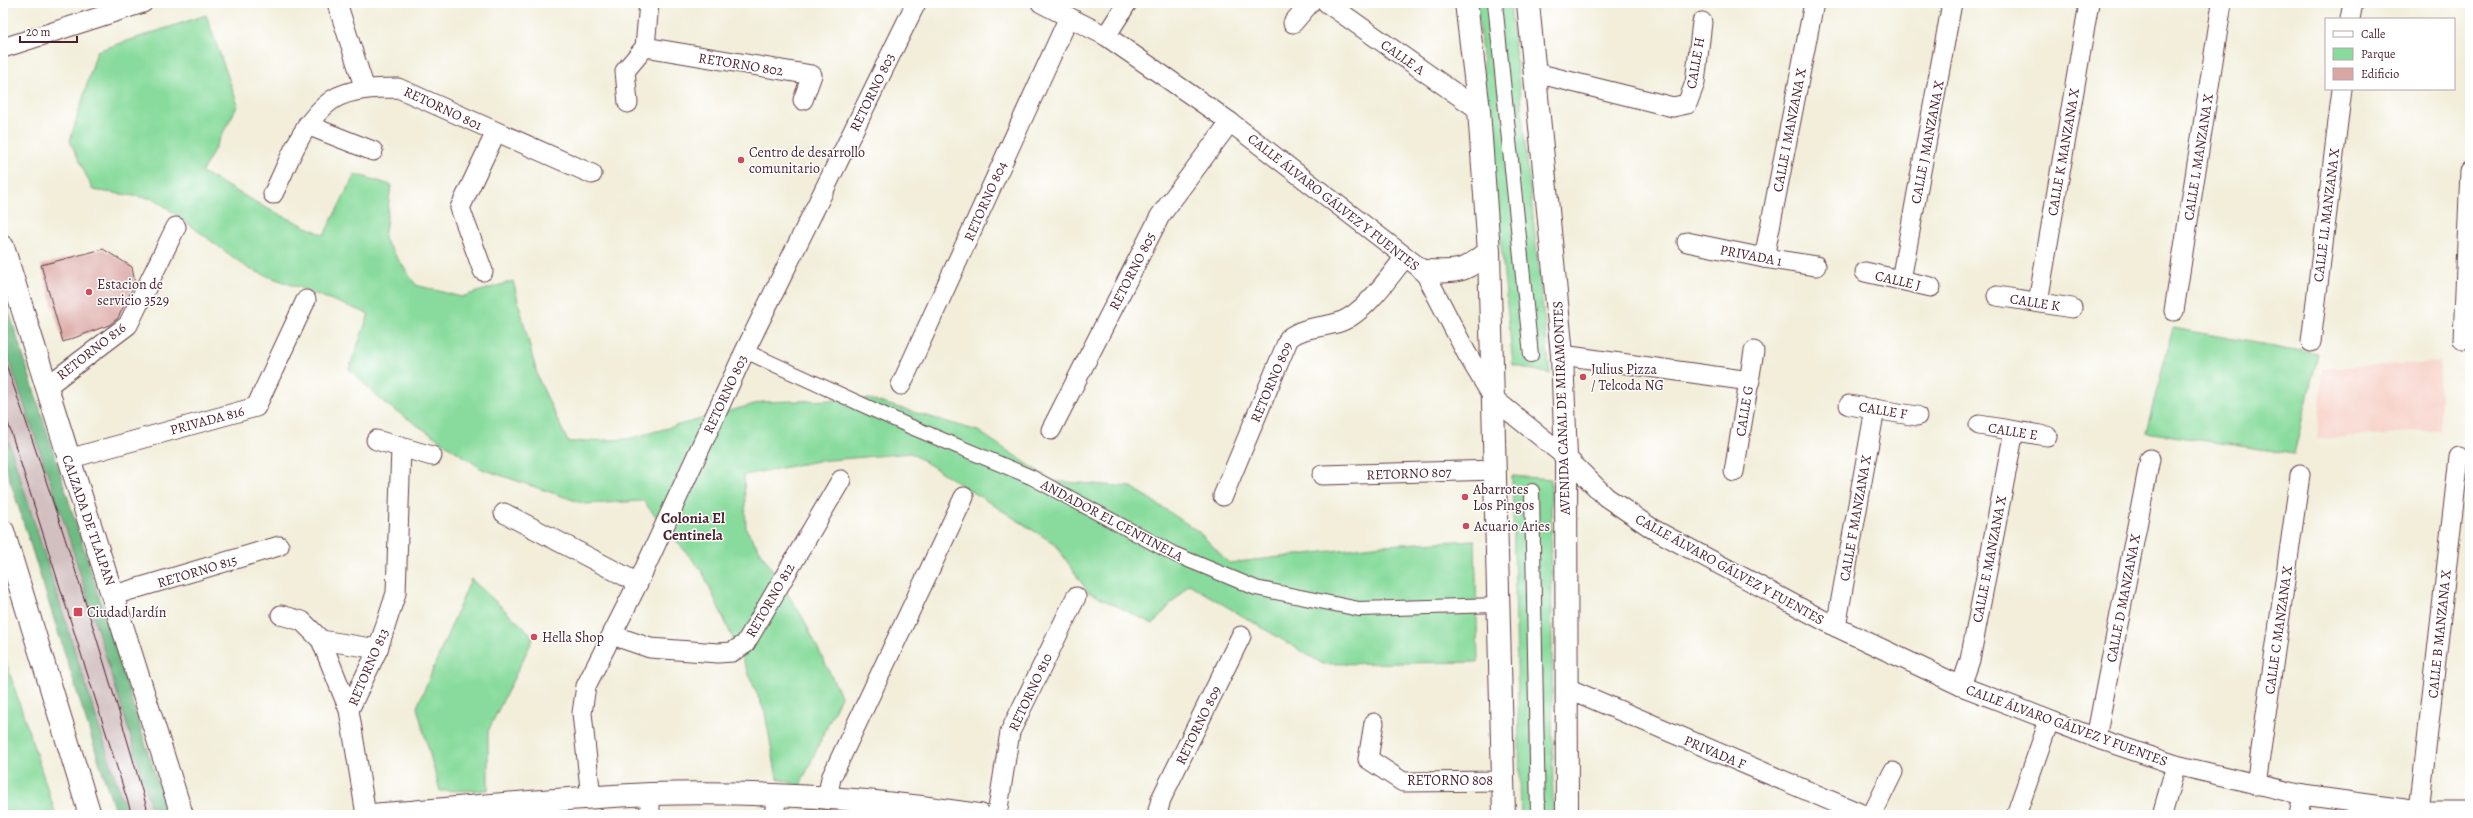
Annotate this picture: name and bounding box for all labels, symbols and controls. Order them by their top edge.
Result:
scale bar [20,18,77,44]
legend [2325,18,2455,90]
text: 20 m [26,24,50,40]
text: Calle [2361,26,2385,42]
street label: CALLE A [1377,35,1429,80]
street label: CALLE H [1682,36,1709,90]
text: Parque [2361,46,2396,62]
street label: RETORNO 802 [697,48,785,81]
street label: RETORNO 803 [845,50,900,135]
street label: CALLE I MANZANA X [1768,66,1811,194]
text: Edificio [2361,66,2399,82]
street label: CALLE J MANZANA X [1906,78,1949,205]
street label: RETORNO 801 [401,82,485,135]
street label: CALLE K MANZANA X [2043,86,2084,217]
street label: CALLE L MANZANA X [2179,92,2218,222]
street label: CALLE ÁLVARO GÁLVEZ Y FUENTES [1244,129,1424,276]
place label: Centro de desarrollo comunitario [749,143,865,178]
street label: CALLE LL MANZANA X [2309,146,2344,283]
marker: Centro de desarrollo comunitario [736,155,746,165]
street label: RETORNO 804 [959,158,1012,244]
street label: RETORNO 805 [1105,229,1160,314]
street label: PRIVADA 1 [1718,240,1784,271]
street label: CALLE J [1873,266,1923,295]
place label: Estacion de servicio 3529 [97,275,169,310]
marker: Estacion de servicio 3529 [84,287,94,297]
street label: CALLE K [2009,289,2062,316]
street label: AVENIDA CANAL DE MIRAMONTES [1548,301,1575,516]
street label: RETORNO 816 [53,318,130,384]
street label: RETORNO 809 [1246,339,1297,425]
street label: RETORNO 803 [699,351,752,437]
place label: Julius Pizza / Telcoda NG [1591,360,1664,395]
marker: Julius Pizza / Telcoda NG [1578,372,1588,382]
street label: CALLE G [1731,384,1758,438]
street label: CALLE F [1857,397,1909,424]
street label: PRIVADA 816 [168,401,246,440]
street label: CALLE E [1987,418,2039,445]
street label: CALZADA DE TLALPAN [57,452,120,588]
street label: CALLE F MANZANA X [1835,453,1876,583]
street label: RETORNO 807 [1366,463,1452,484]
street label: ANDADOR EL CENTINELA [1036,474,1187,566]
place label: Abarrotes Los Pingos [1472,480,1534,515]
marker: Abarrotes Los Pingos [1460,492,1470,502]
street label: CALLE E MANZANA X [1968,493,2011,624]
district label: Colonia El Centinela [661,508,725,545]
street label: CALLE ÁLVARO GÁLVEZ Y FUENTES [1632,509,1828,629]
place label: Acuario Aries [1473,517,1550,536]
marker: Acuario Aries [1461,521,1471,531]
street label: CALLE D MANZANA X [2102,531,2145,664]
street label: RETORNO 815 [155,550,239,593]
street label: RETORNO 812 [741,559,800,641]
street label: CALLE C MANZANA X [2260,564,2297,695]
street label: CALLE B MANZANA X [2423,568,2456,699]
place label: Ciudad Jardín [87,603,167,622]
marker: Ciudad Jardín [72,606,84,618]
street label: RETORNO 813 [344,625,393,709]
place label: Hella Shop [542,628,604,647]
marker: Hella Shop [529,632,539,642]
street label: RETORNO 810 [1004,650,1057,734]
street label: CALLE ÁLVARO GÁLVEZ Y FUENTES [1963,680,2170,771]
street label: RETORNO 809 [1171,683,1226,768]
street label: PRIVADA F [1681,731,1749,774]
street label: RETORNO 808 [1407,771,1493,790]

